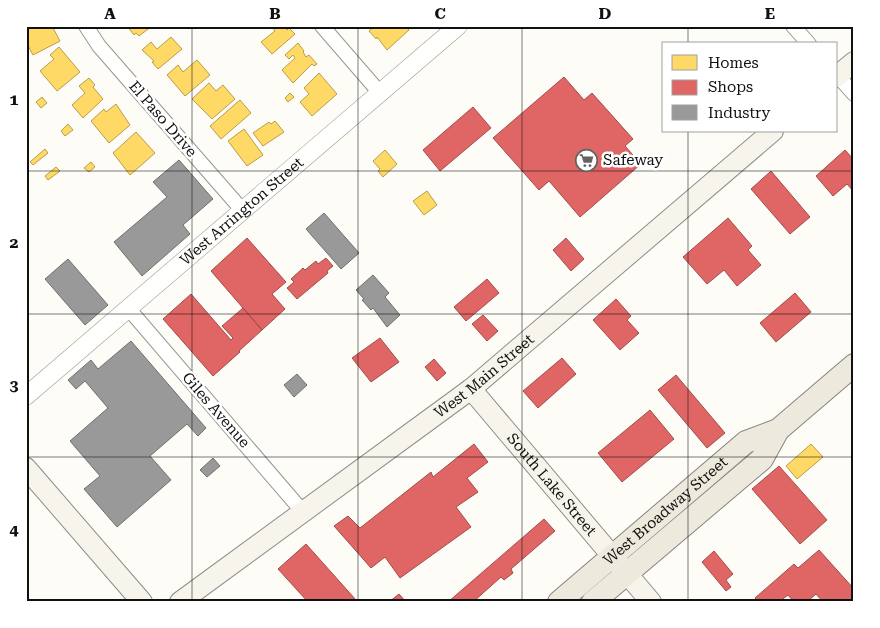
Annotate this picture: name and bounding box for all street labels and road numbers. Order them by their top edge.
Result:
street label: El Paso Drive [125,77,201,161]
street label: West Arrington Street [176,153,307,269]
street label: West Main Street [431,330,538,422]
street label: Giles Avenue [178,369,254,451]
street label: South Lake Street [503,429,600,540]
street label: West Broadway Street [600,453,731,569]

